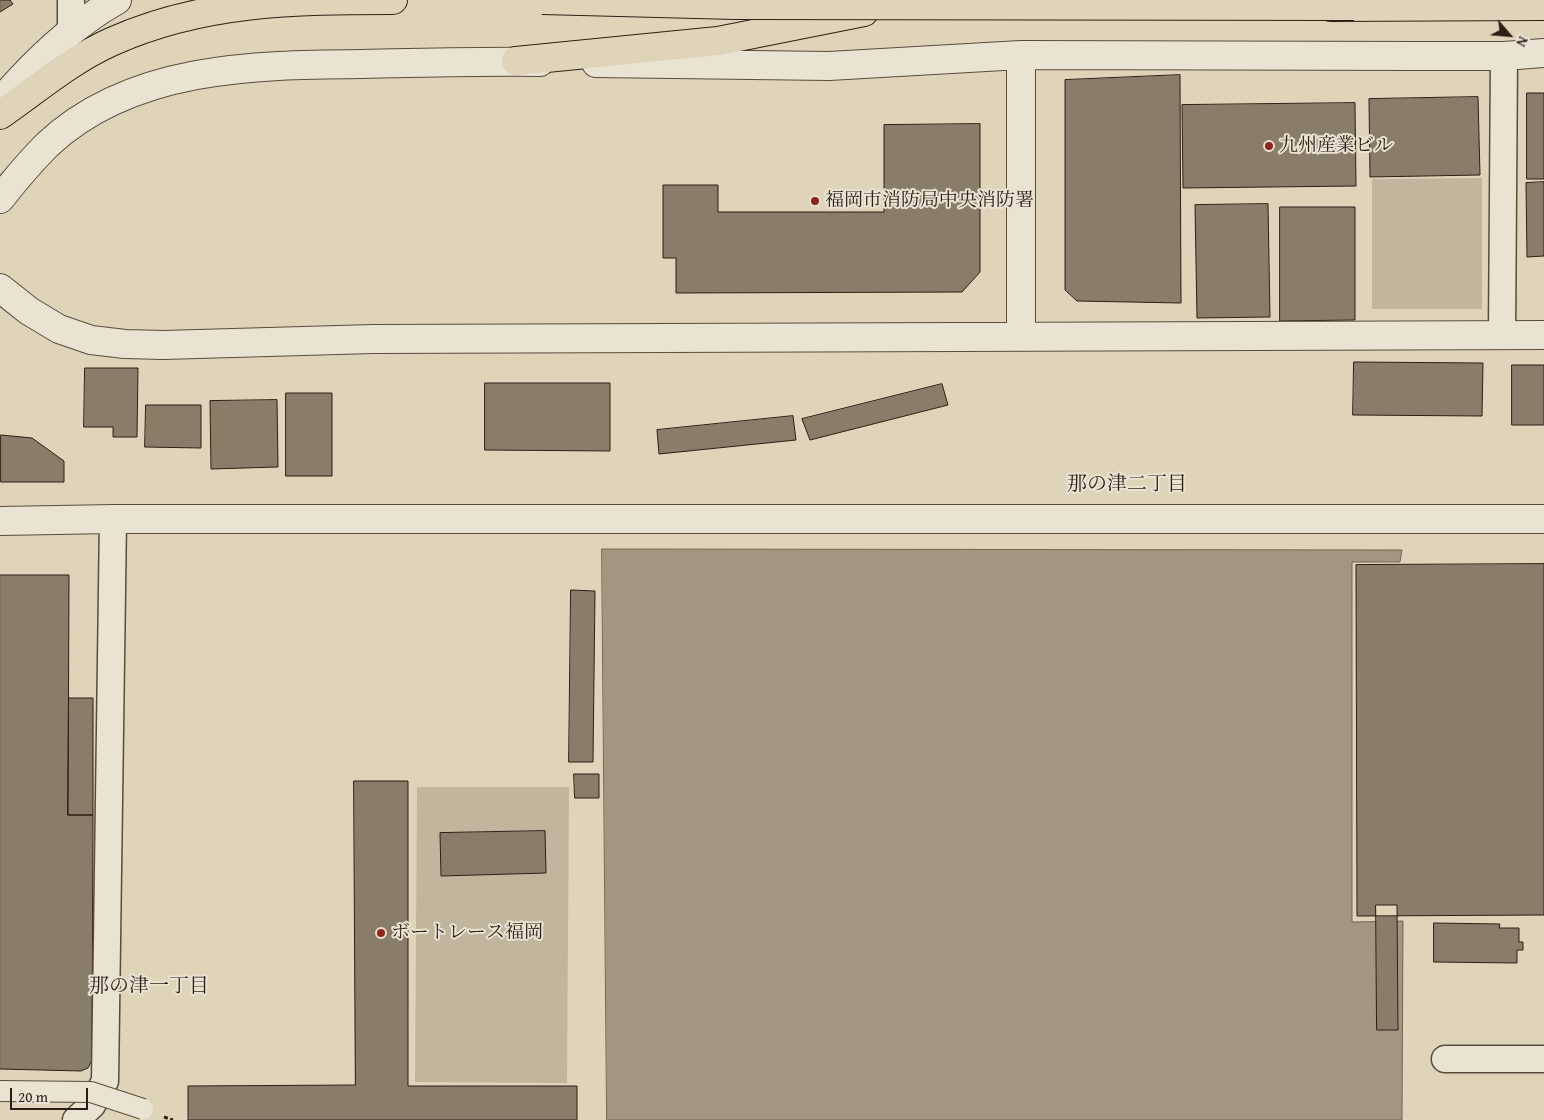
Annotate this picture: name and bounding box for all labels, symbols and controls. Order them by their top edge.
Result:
north arrow [1484,10,1534,60]
text: N [1511,33,1533,51]
place label: 九州産業ビル [1279,135,1393,157]
marker: 九州産業ビル [1263,140,1275,152]
place label: 福岡市消防局中央消防署 [825,190,1034,212]
marker: 福岡市消防局中央消防署 [809,195,821,207]
district label: 那の津二丁目 [1067,473,1187,497]
place label: ボートレース福岡 [391,922,543,944]
marker: ボートレース福岡 [375,927,387,939]
district label: 那の津一丁目 [89,975,209,999]
scale bar [12,1078,90,1110]
text: 20 m [18,1086,48,1107]

